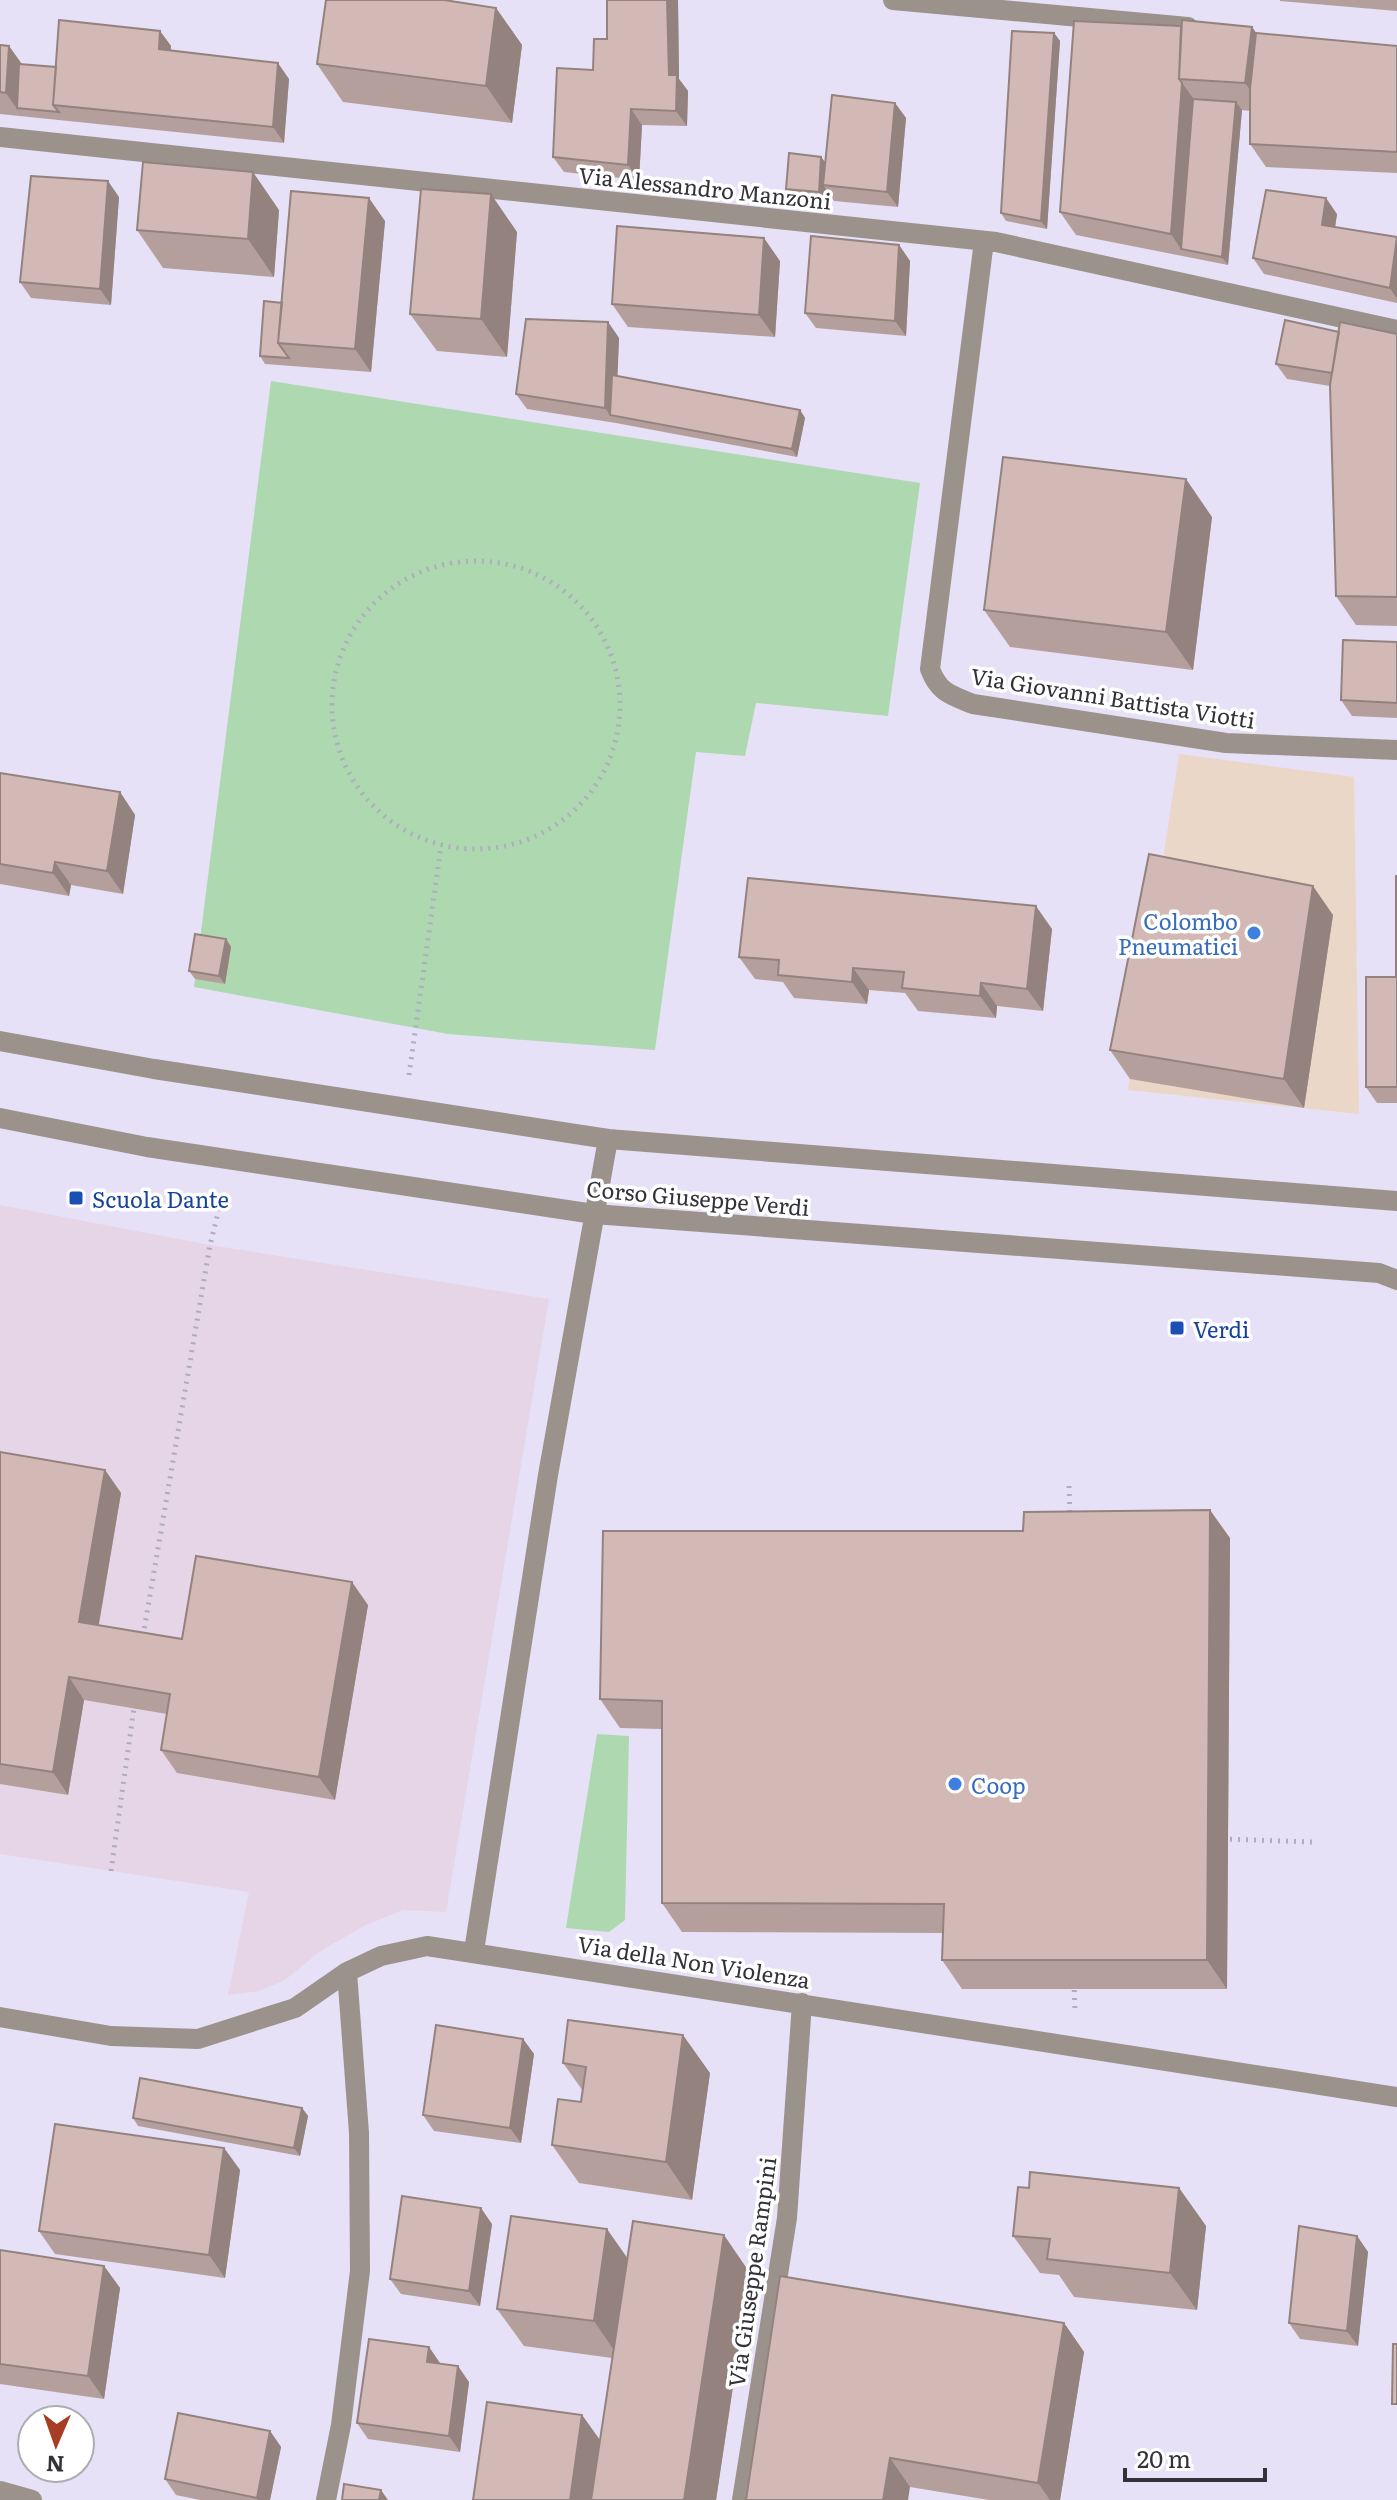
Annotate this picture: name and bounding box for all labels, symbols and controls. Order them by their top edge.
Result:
street label: Via Alessandro Manzoni [577,157,833,217]
street label: Via Giovanni Battista Viotti [969,658,1257,736]
place label: Colombo Pneumatici [1118,904,1238,962]
marker: Colombo Pneumatici [1245,924,1263,942]
street label: Corso Giuseppe Verdi [585,1171,811,1223]
place label: Scuola Dante [92,1182,229,1215]
marker: Scuola Dante [67,1189,85,1207]
place label: Verdi [1193,1312,1249,1345]
marker: Verdi [1168,1319,1186,1337]
place label: Coop [971,1768,1026,1801]
marker: Coop [946,1775,964,1793]
street label: Via della Non Violenza [575,1926,813,1996]
street label: Via Giuseppe Rampini [718,2155,784,2389]
north arrow [16,2404,96,2484]
scale bar [1125,2432,1265,2482]
text: 20 m [1137,2440,1191,2475]
text: N [45,2449,65,2482]

